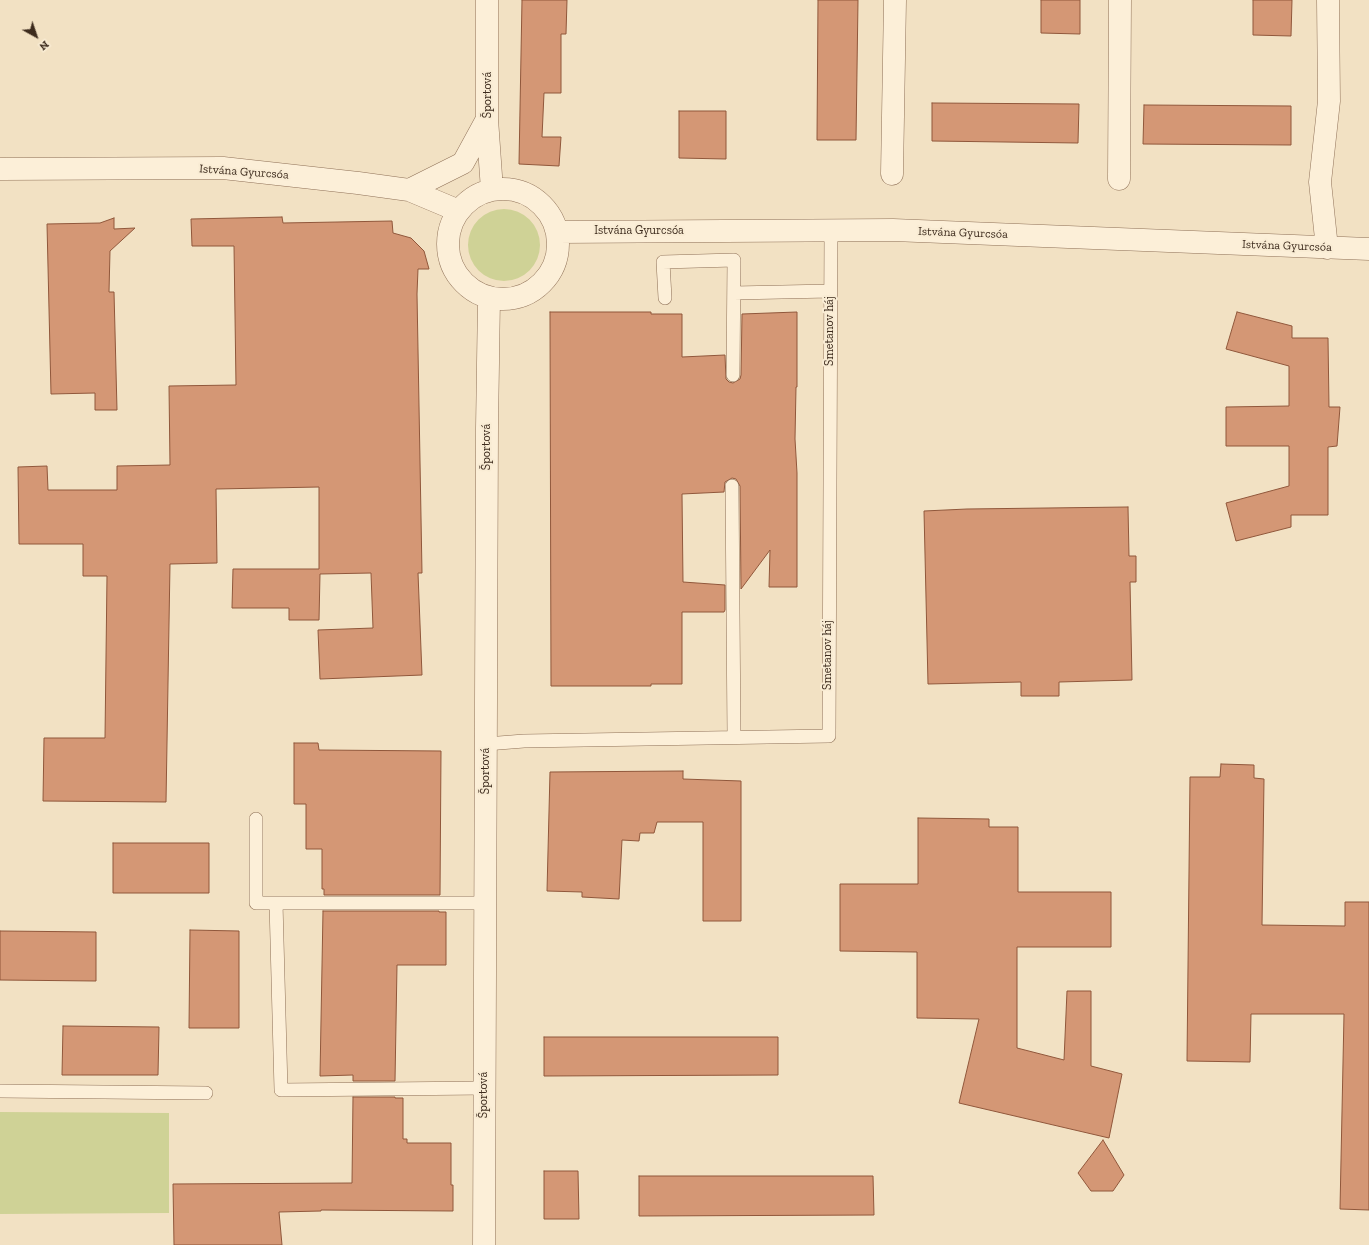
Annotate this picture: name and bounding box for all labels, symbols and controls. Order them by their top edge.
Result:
north arrow [16,16,56,56]
text: N [37,38,51,53]
street label: Športová [481,72,495,118]
street label: Istvána Gyurcsóa [199,162,289,182]
street label: Istvána Gyurcsóa [594,224,684,238]
street label: Istvána Gyurcsóa [918,224,1008,242]
street label: Istvána Gyurcsóa [1242,237,1332,255]
street label: Smetanov háj [823,296,837,366]
street label: Športová [480,424,494,470]
street label: Smetanov háj [821,620,835,690]
street label: Športová [479,748,493,794]
street label: Športová [477,1072,491,1118]

